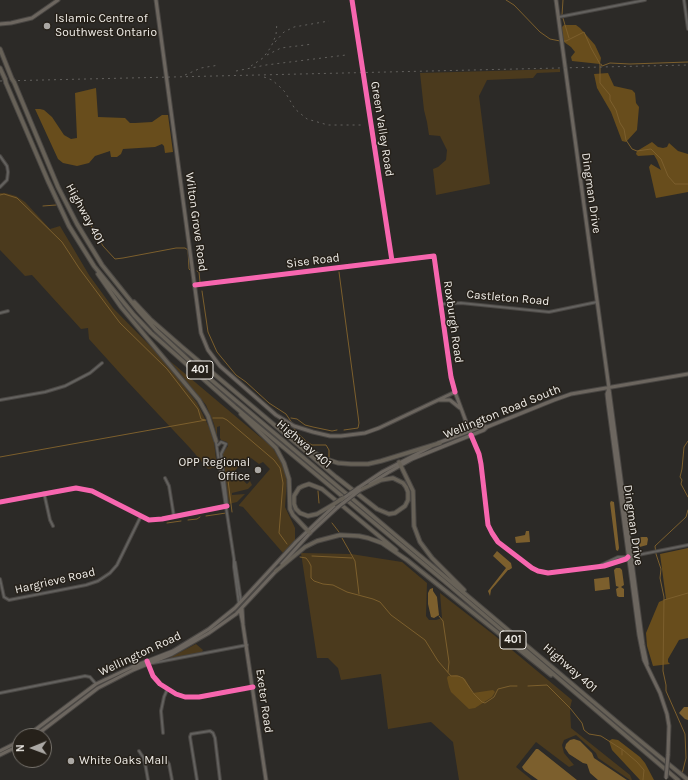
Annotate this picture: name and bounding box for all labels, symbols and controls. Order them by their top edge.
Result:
place label: Islamic Centre of Southwest Ontario [55,12,157,40]
marker: Islamic Centre of Southwest Ontario [42,21,52,31]
street label: Green Valley Road [367,80,397,178]
street label: Dingman Drive [578,152,604,234]
street label: Wilton Grove Road [182,171,210,273]
street label: Highway 401 [62,181,108,247]
street label: Sise Road [285,251,341,271]
street label: Roxburgh Road [440,280,466,364]
street label: Castleton Road [466,287,550,309]
road number: 401 [187,361,213,379]
street label: Wellington Road South [441,382,563,442]
street label: Highway 401 [274,417,334,471]
place label: OPP Regional Office [178,456,250,484]
marker: OPP Regional Office [253,465,263,475]
street label: Dingman Drive [620,484,646,566]
street label: Hargrieve Road [13,565,97,597]
street label: Wellington Road [96,629,184,679]
road number: 401 [500,631,526,649]
street label: Highway 401 [540,641,600,695]
street label: Exeter Road [252,668,276,734]
north arrow [12,728,52,768]
text: N [14,744,27,752]
place label: White Oaks Mall [79,754,168,768]
marker: White Oaks Mall [66,756,76,766]

